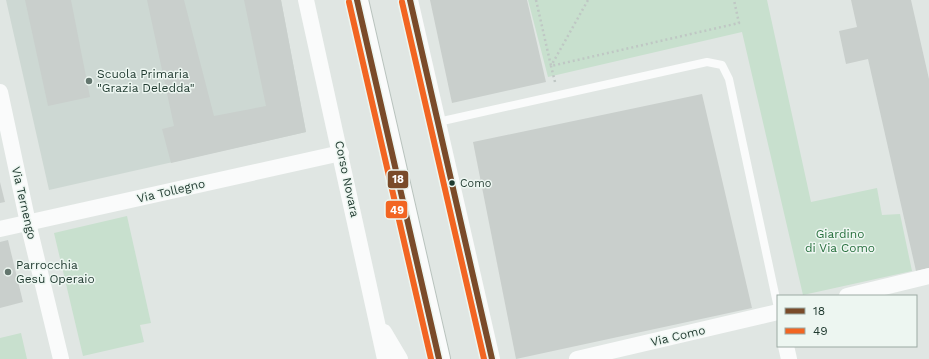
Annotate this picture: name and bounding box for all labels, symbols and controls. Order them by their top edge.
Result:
place label: Scuola Primaria "Grazia Deledda" [97,67,195,95]
marker: Scuola Primaria "Grazia Deledda" [84,76,94,86]
street label: Corso Novara [332,139,362,219]
street label: Via Ternengo [9,165,39,241]
line badge: 18 [387,170,409,189]
text: 18 [392,173,404,186]
street label: Via Tollegno [135,176,207,206]
place label: Como [460,177,491,190]
marker: Como [447,178,457,188]
line badge: 49 [385,200,408,219]
text: 49 [390,204,404,217]
park label: Giardino di Via Como [805,227,875,255]
place label: Parrocchia Gesù Operaio [16,258,95,286]
marker: Parrocchia Gesù Operaio [3,267,13,277]
legend [777,295,917,347]
text: 18 [813,304,825,318]
street label: Via Como [649,323,707,349]
text: 49 [813,324,828,338]

